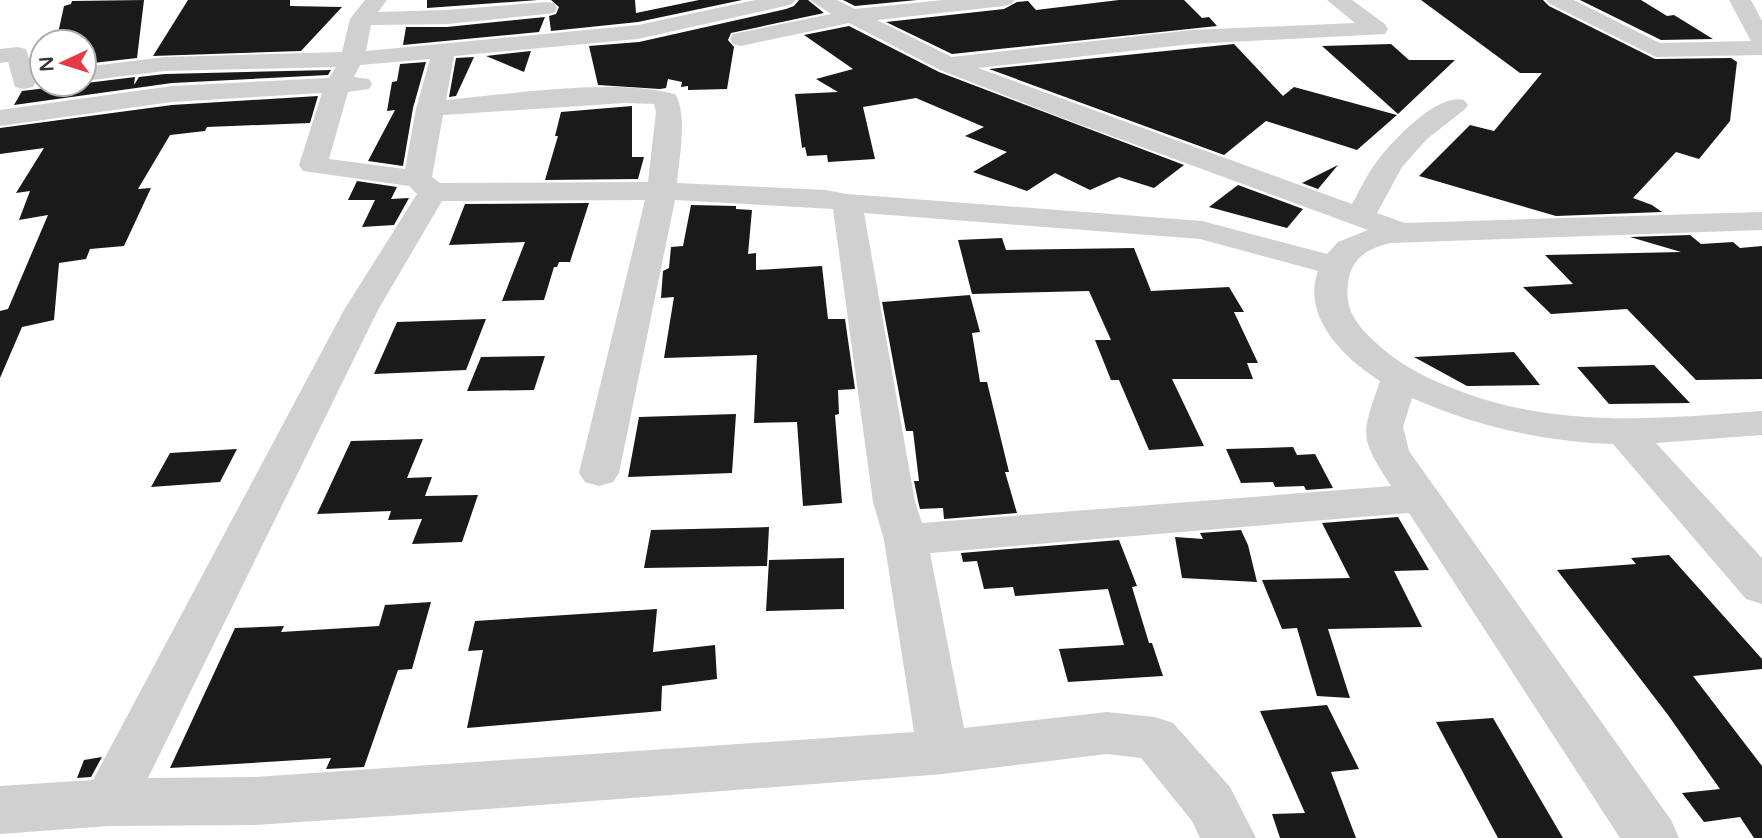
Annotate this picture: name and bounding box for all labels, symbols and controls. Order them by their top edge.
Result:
north arrow [28,28,98,98]
text: N [36,56,59,72]

